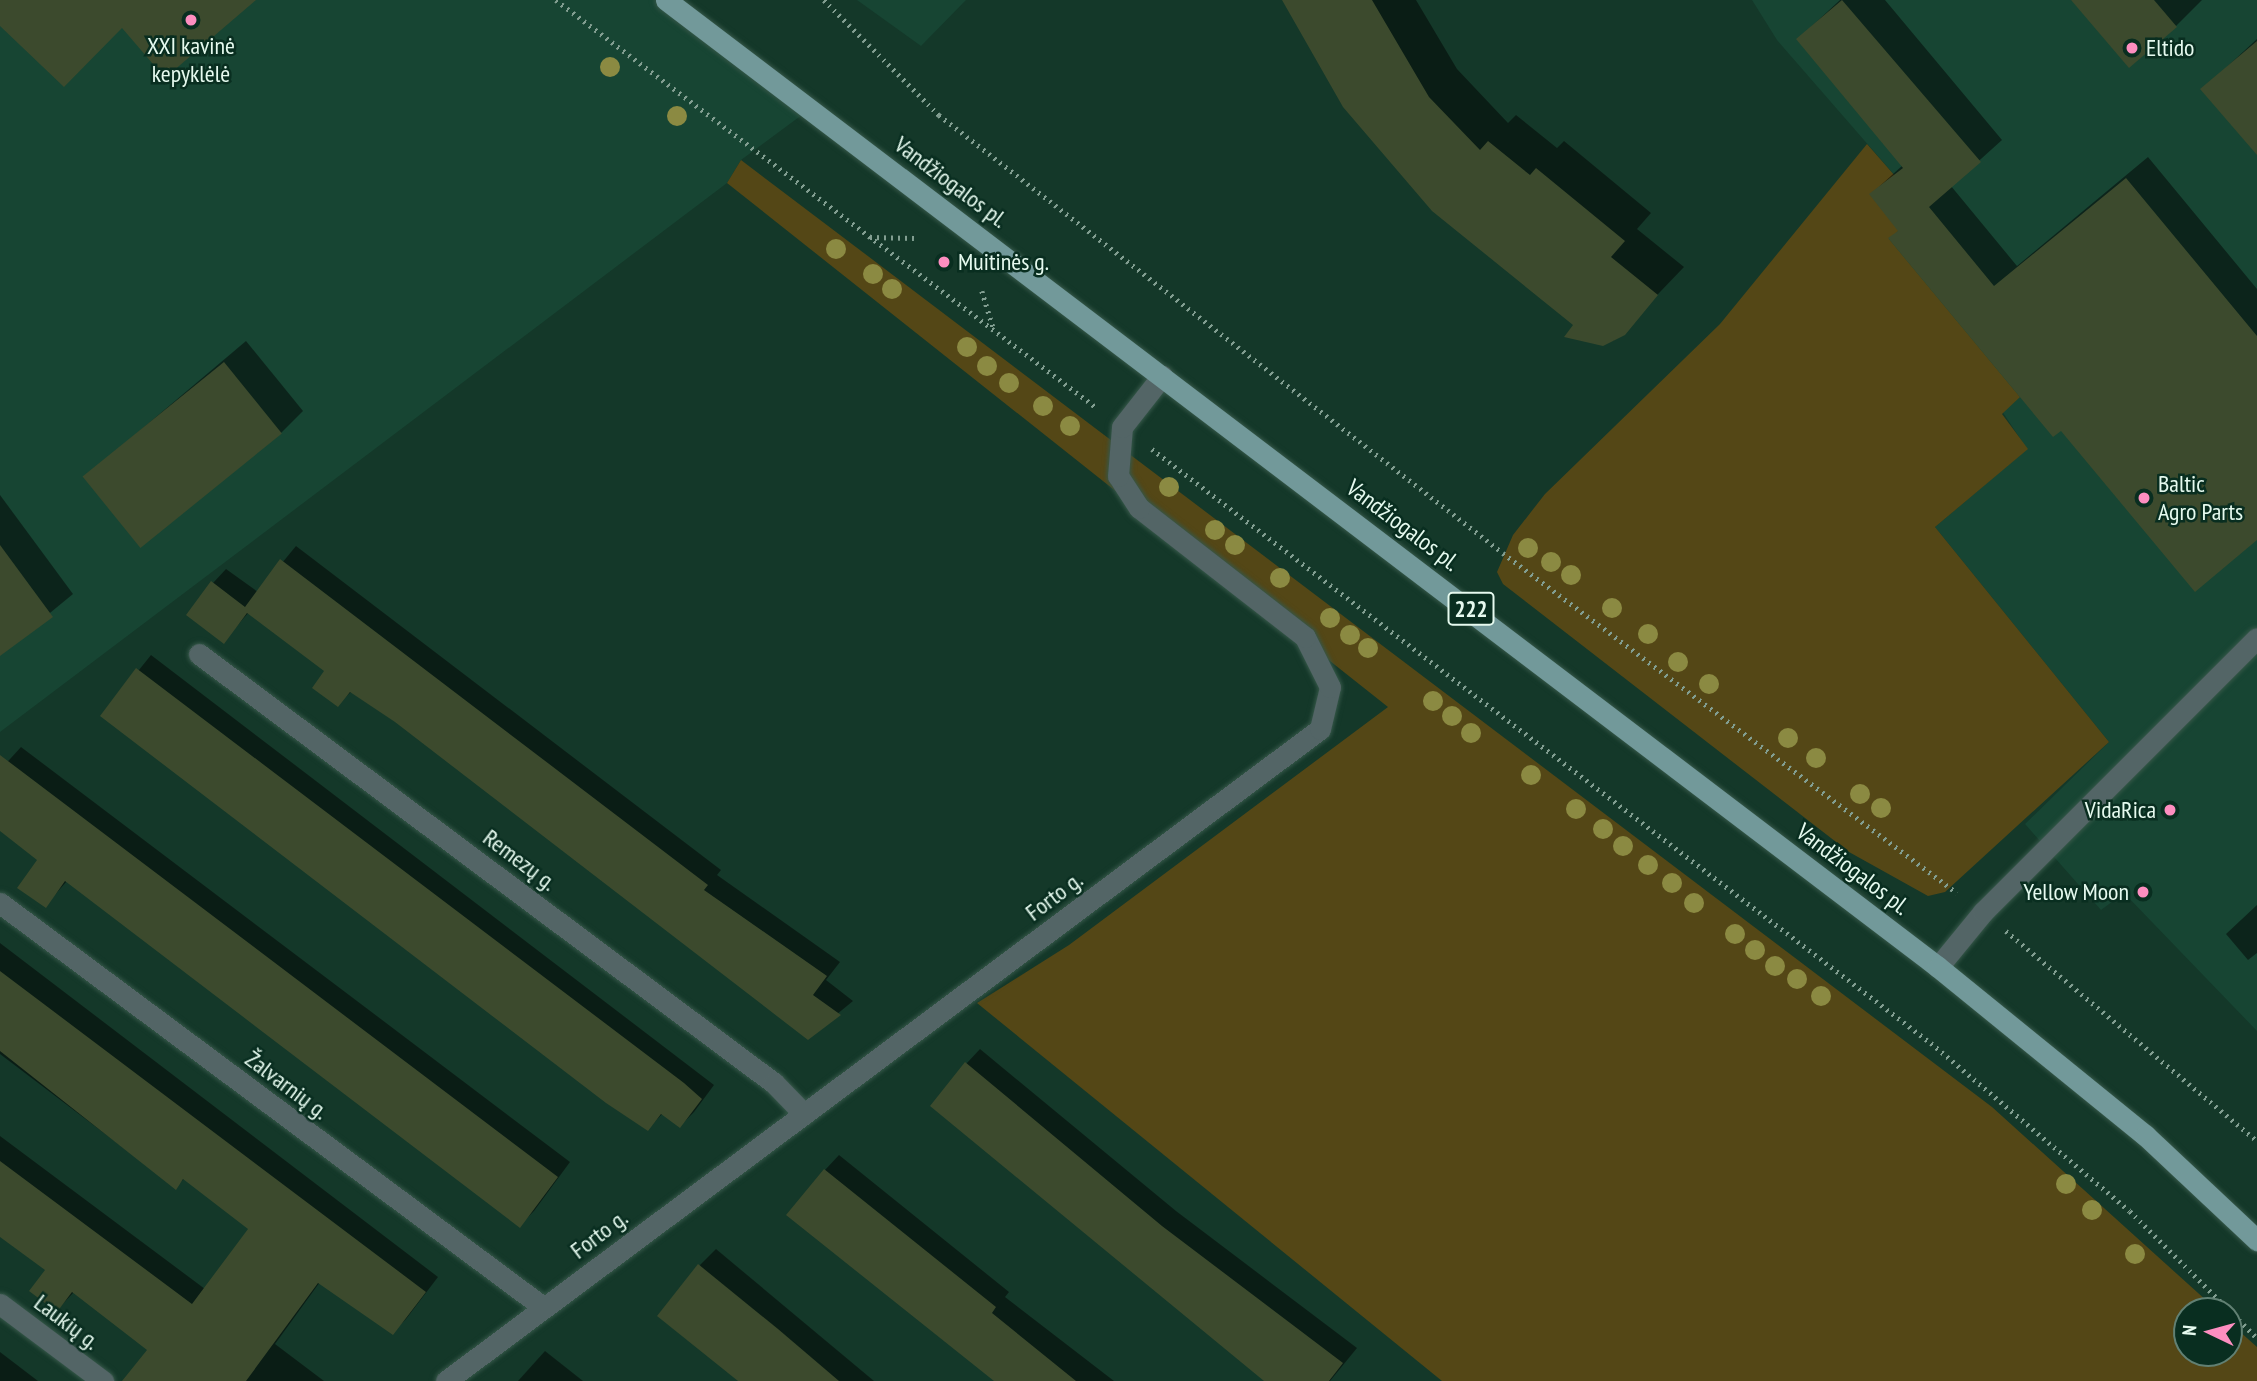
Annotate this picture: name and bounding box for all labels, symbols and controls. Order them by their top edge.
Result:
marker: XXI kavinė kepyklėlė [183,12,199,28]
place label: XXI kavinė kepyklėlė [147,32,235,88]
place label: Eltido [2146,34,2194,62]
marker: Eltido [2124,40,2140,56]
street label: Vandžiogalos pl. [889,130,1013,234]
place label: Muitinės g. [958,248,1049,276]
marker: Muitinės g. [936,254,952,270]
place label: Baltic Agro Parts [2158,470,2243,526]
street label: Vandžiogalos pl. [1341,473,1465,577]
marker: Baltic Agro Parts [2136,490,2152,506]
road number: 222 [1446,590,1496,628]
place label: VidaRica [2085,796,2156,824]
marker: VidaRica [2162,802,2178,818]
street label: Vandžiogalos pl. [1791,817,1915,921]
street label: Remezų g. [478,823,562,897]
street label: Forto g. [1020,865,1088,927]
place label: Yellow Moon [2023,878,2129,906]
marker: Yellow Moon [2135,884,2151,900]
street label: Žalvarnių g. [240,1044,334,1126]
street label: Forto g. [565,1203,633,1265]
street label: Laukių g. [29,1288,105,1356]
north arrow [2173,1297,2243,1367]
text: N [2177,1324,2201,1337]

